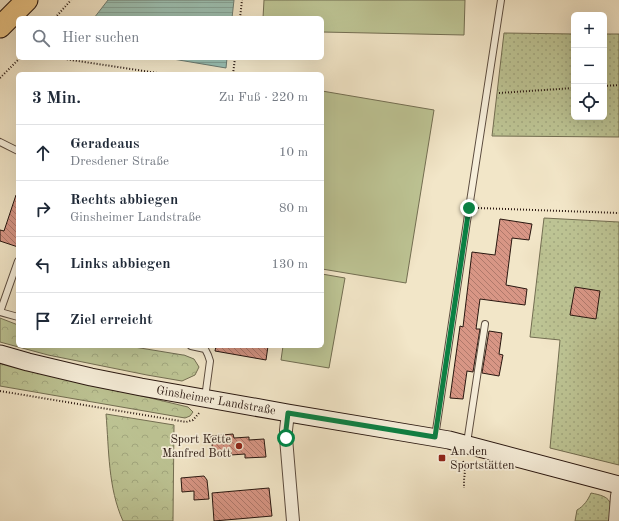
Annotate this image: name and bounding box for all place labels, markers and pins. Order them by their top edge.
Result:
place label: Sport Kette Manfred Bott [162,434,231,460]
marker: Sport Kette Manfred Bott [234,441,244,451]
place label: An den Sportstätten [450,446,515,472]
marker: An den Sportstätten [437,453,447,463]

